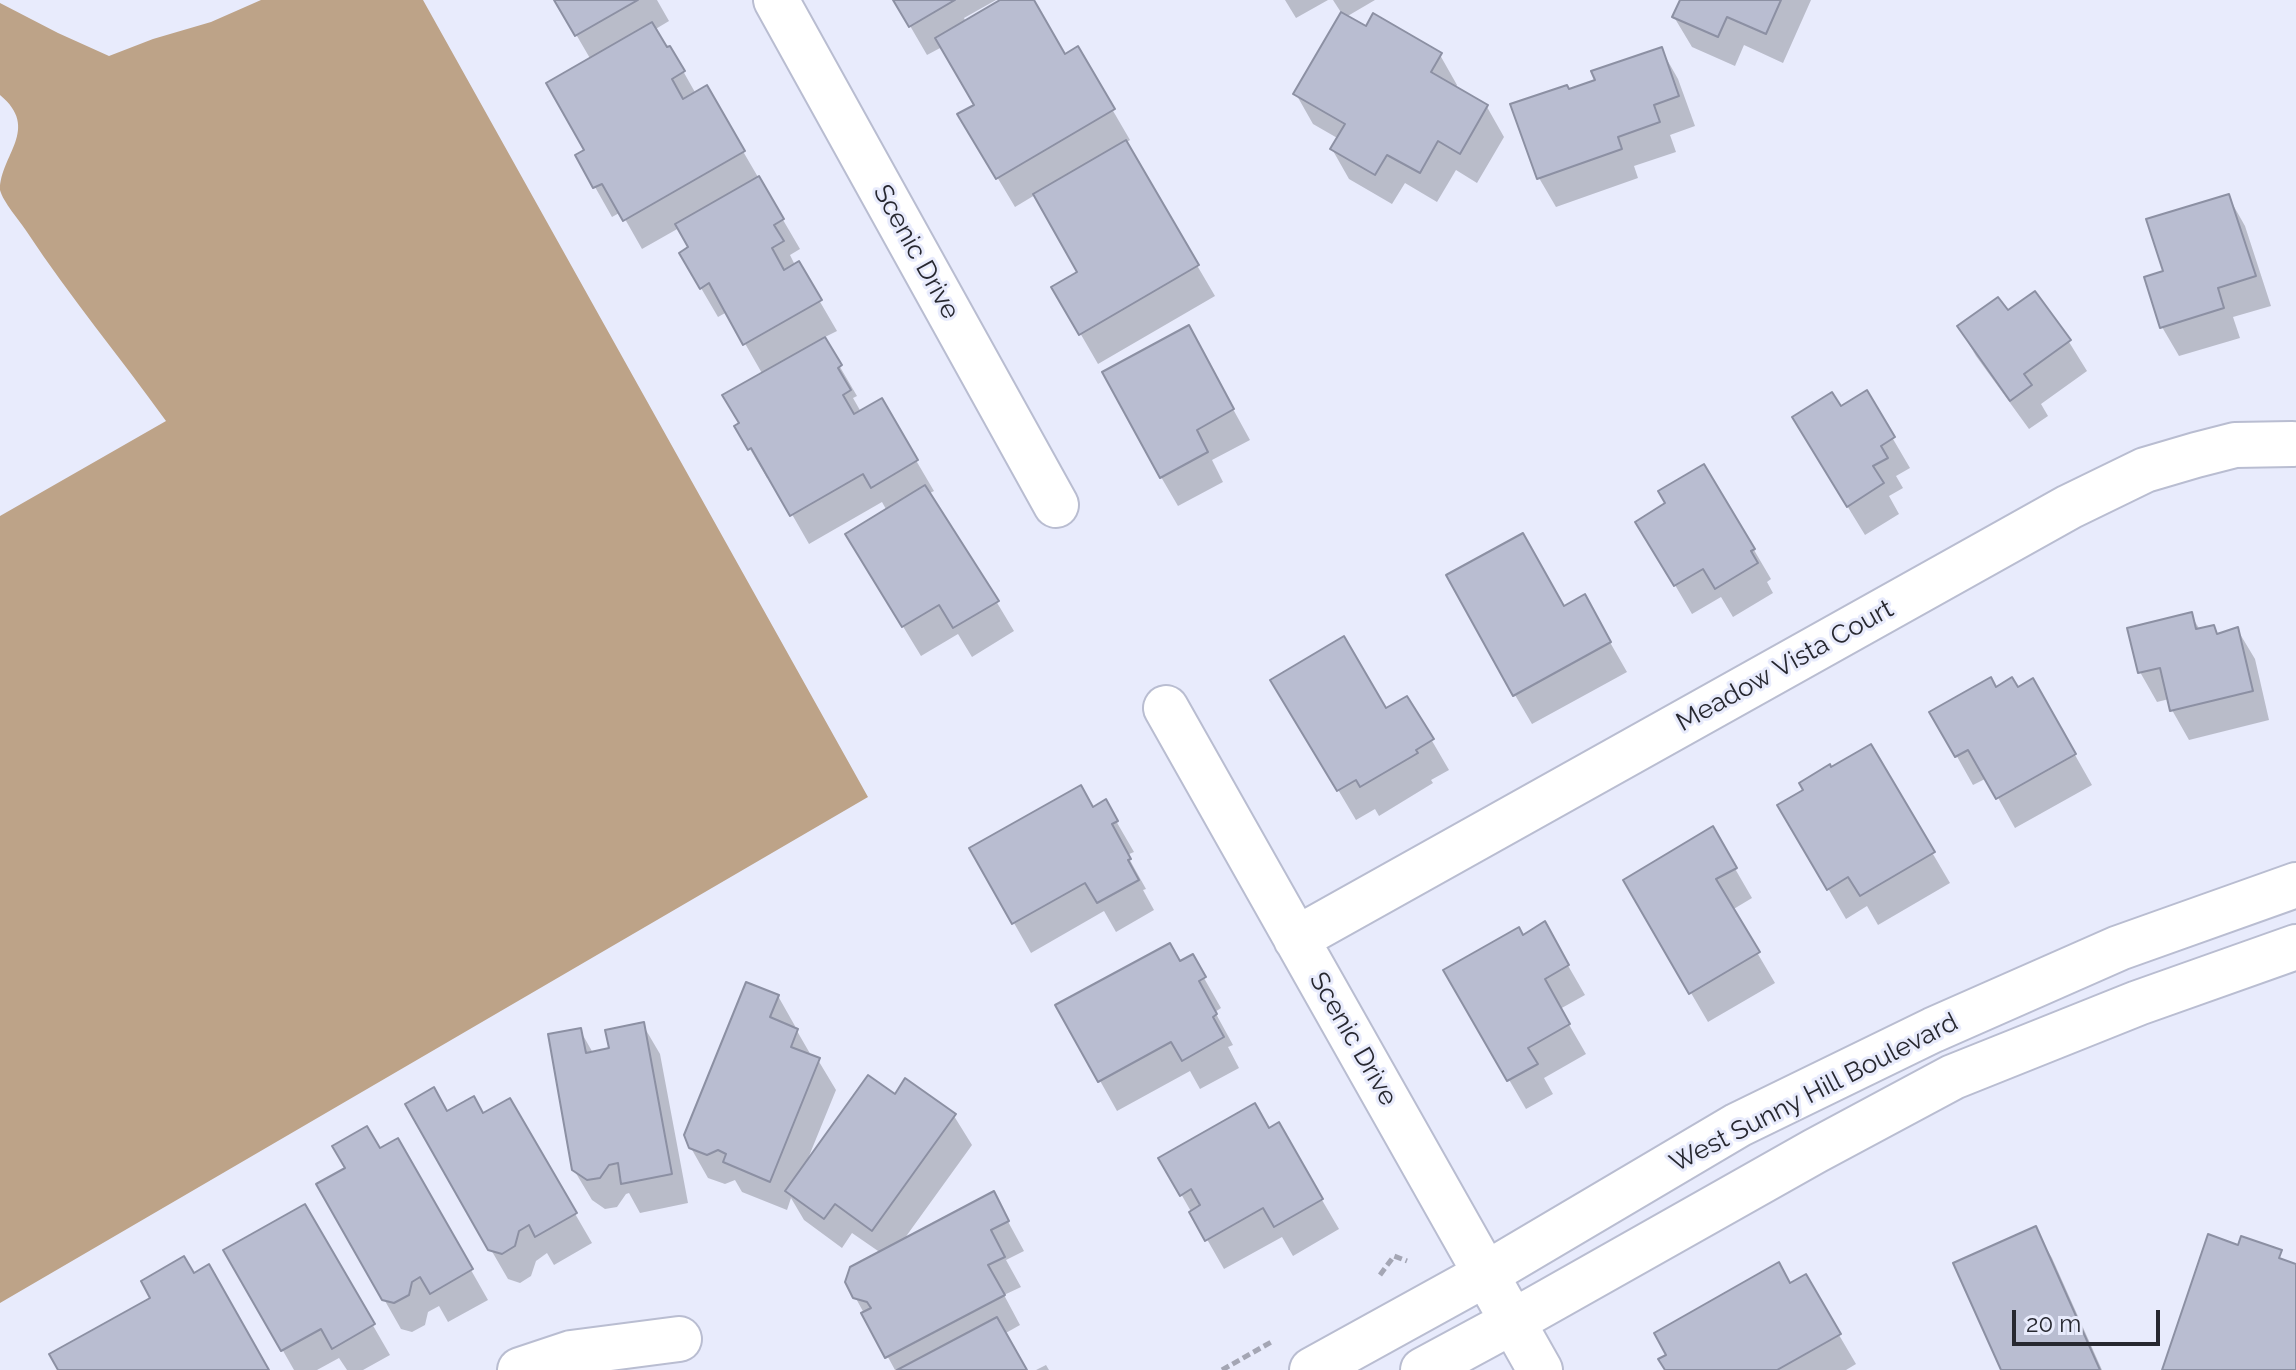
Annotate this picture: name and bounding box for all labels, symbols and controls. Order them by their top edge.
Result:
street label: Scenic Drive [866,179,966,325]
street label: Meadow Vista Court [1671,593,1899,739]
street label: Scenic Drive [1302,967,1404,1111]
street label: West Sunny Hill Boulevard [1665,1007,1963,1179]
scale bar [2016,1294,2164,1344]
text: 20 m [2026,1309,2081,1338]

